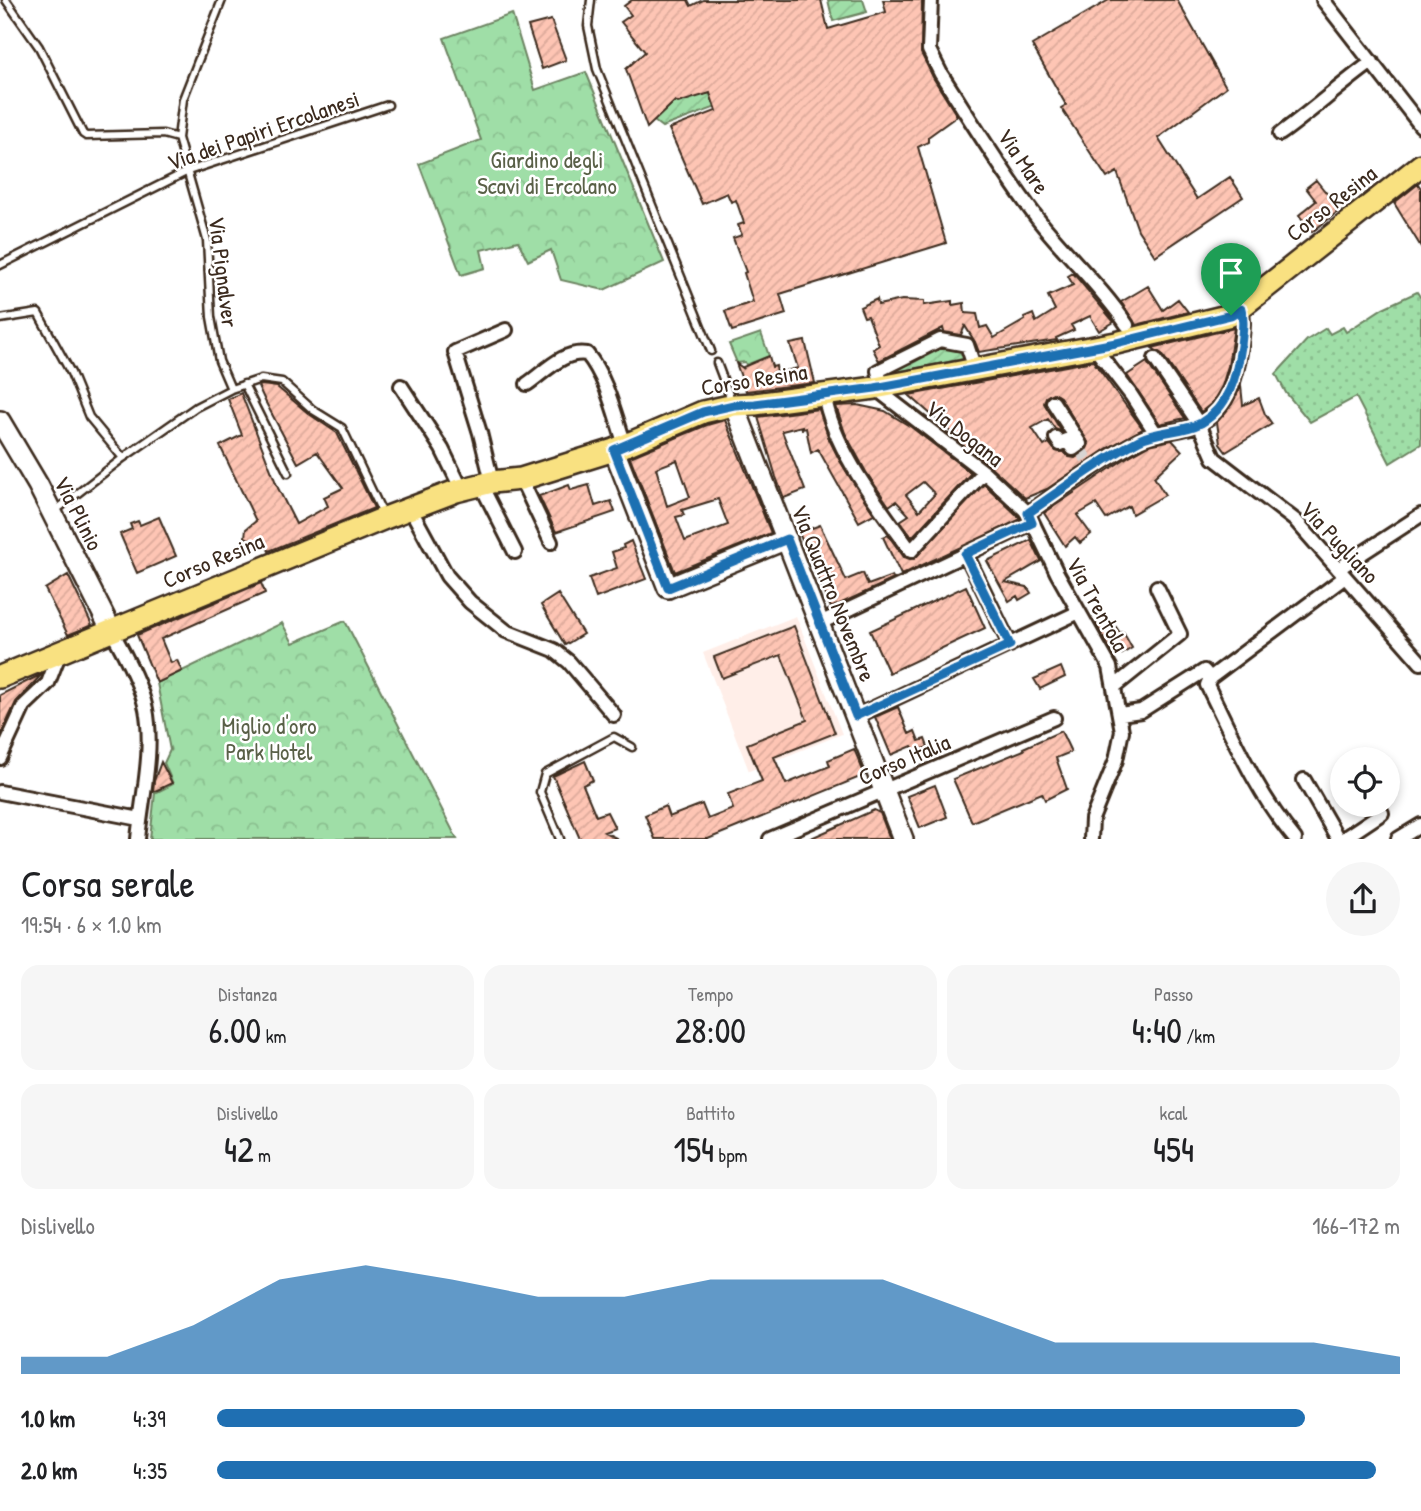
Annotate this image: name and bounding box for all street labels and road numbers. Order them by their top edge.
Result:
street label: Via dei Papiri Ercolanesi [163,83,363,177]
street label: Via Mare [991,122,1057,200]
street label: Corso Resina [1279,158,1383,248]
street label: Via Pignalver [202,215,246,329]
street label: Corso Resina [699,355,809,403]
street label: Via Dogana [920,393,1010,473]
street label: Via Plinio [47,471,111,555]
street label: Via Pugliano [1294,494,1386,590]
street label: Via Quattro Novembre [784,500,884,686]
street label: Corso Resina [158,525,268,595]
street label: Via Trentola [1059,551,1137,657]
street label: Corso Italia [853,726,955,792]

